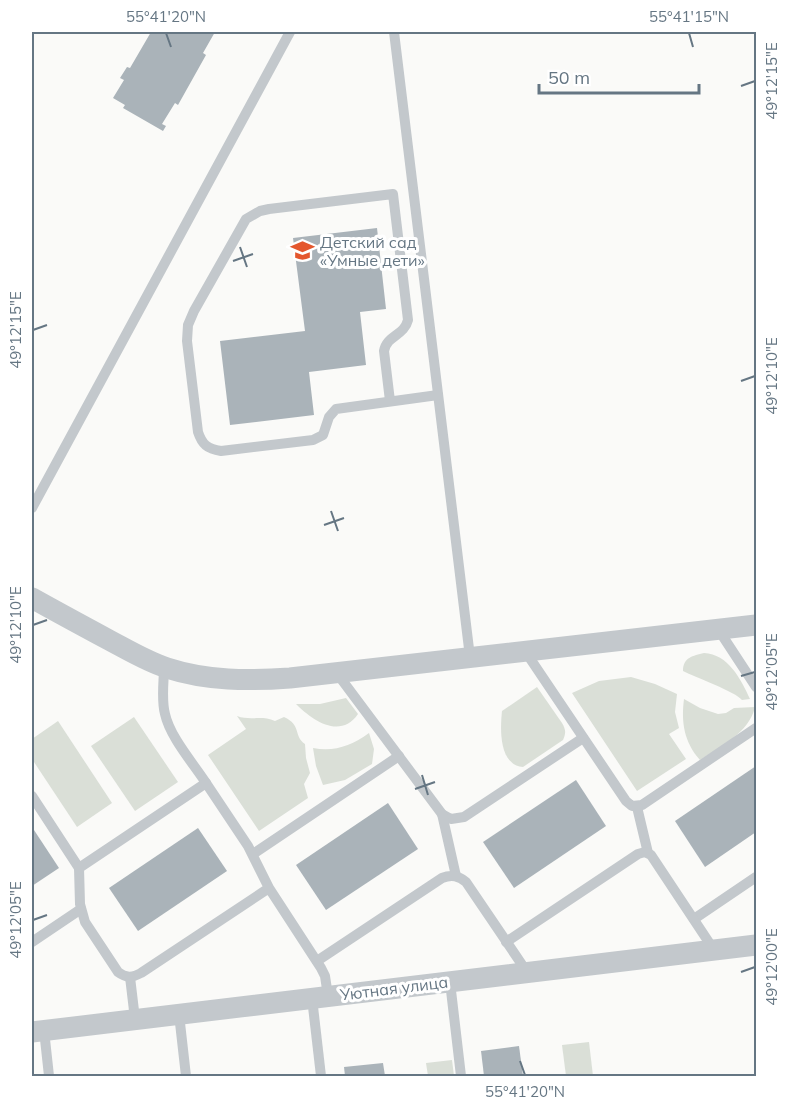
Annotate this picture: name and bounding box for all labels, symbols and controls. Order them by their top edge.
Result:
text: 55°41'20"N [126,7,206,26]
text: 55°41'15"N [649,7,729,26]
text: 49°12'15"E [762,42,781,120]
scale bar [539,57,700,95]
text: 50 m [548,66,590,89]
place label: Детский сад «Умные дети» [320,232,425,270]
school or university icon: Детский сад «Умные дети» [289,238,315,264]
text: 49°12'15"E [6,291,25,369]
text: 49°12'10"E [762,337,781,415]
text: 49°12'10"E [6,586,25,664]
text: 49°12'05"E [762,633,781,711]
text: 49°12'05"E [6,881,25,959]
text: 49°12'00"E [762,928,781,1006]
street label: Уютная улица [338,971,449,1005]
text: 55°41'20"N [485,1082,565,1101]

